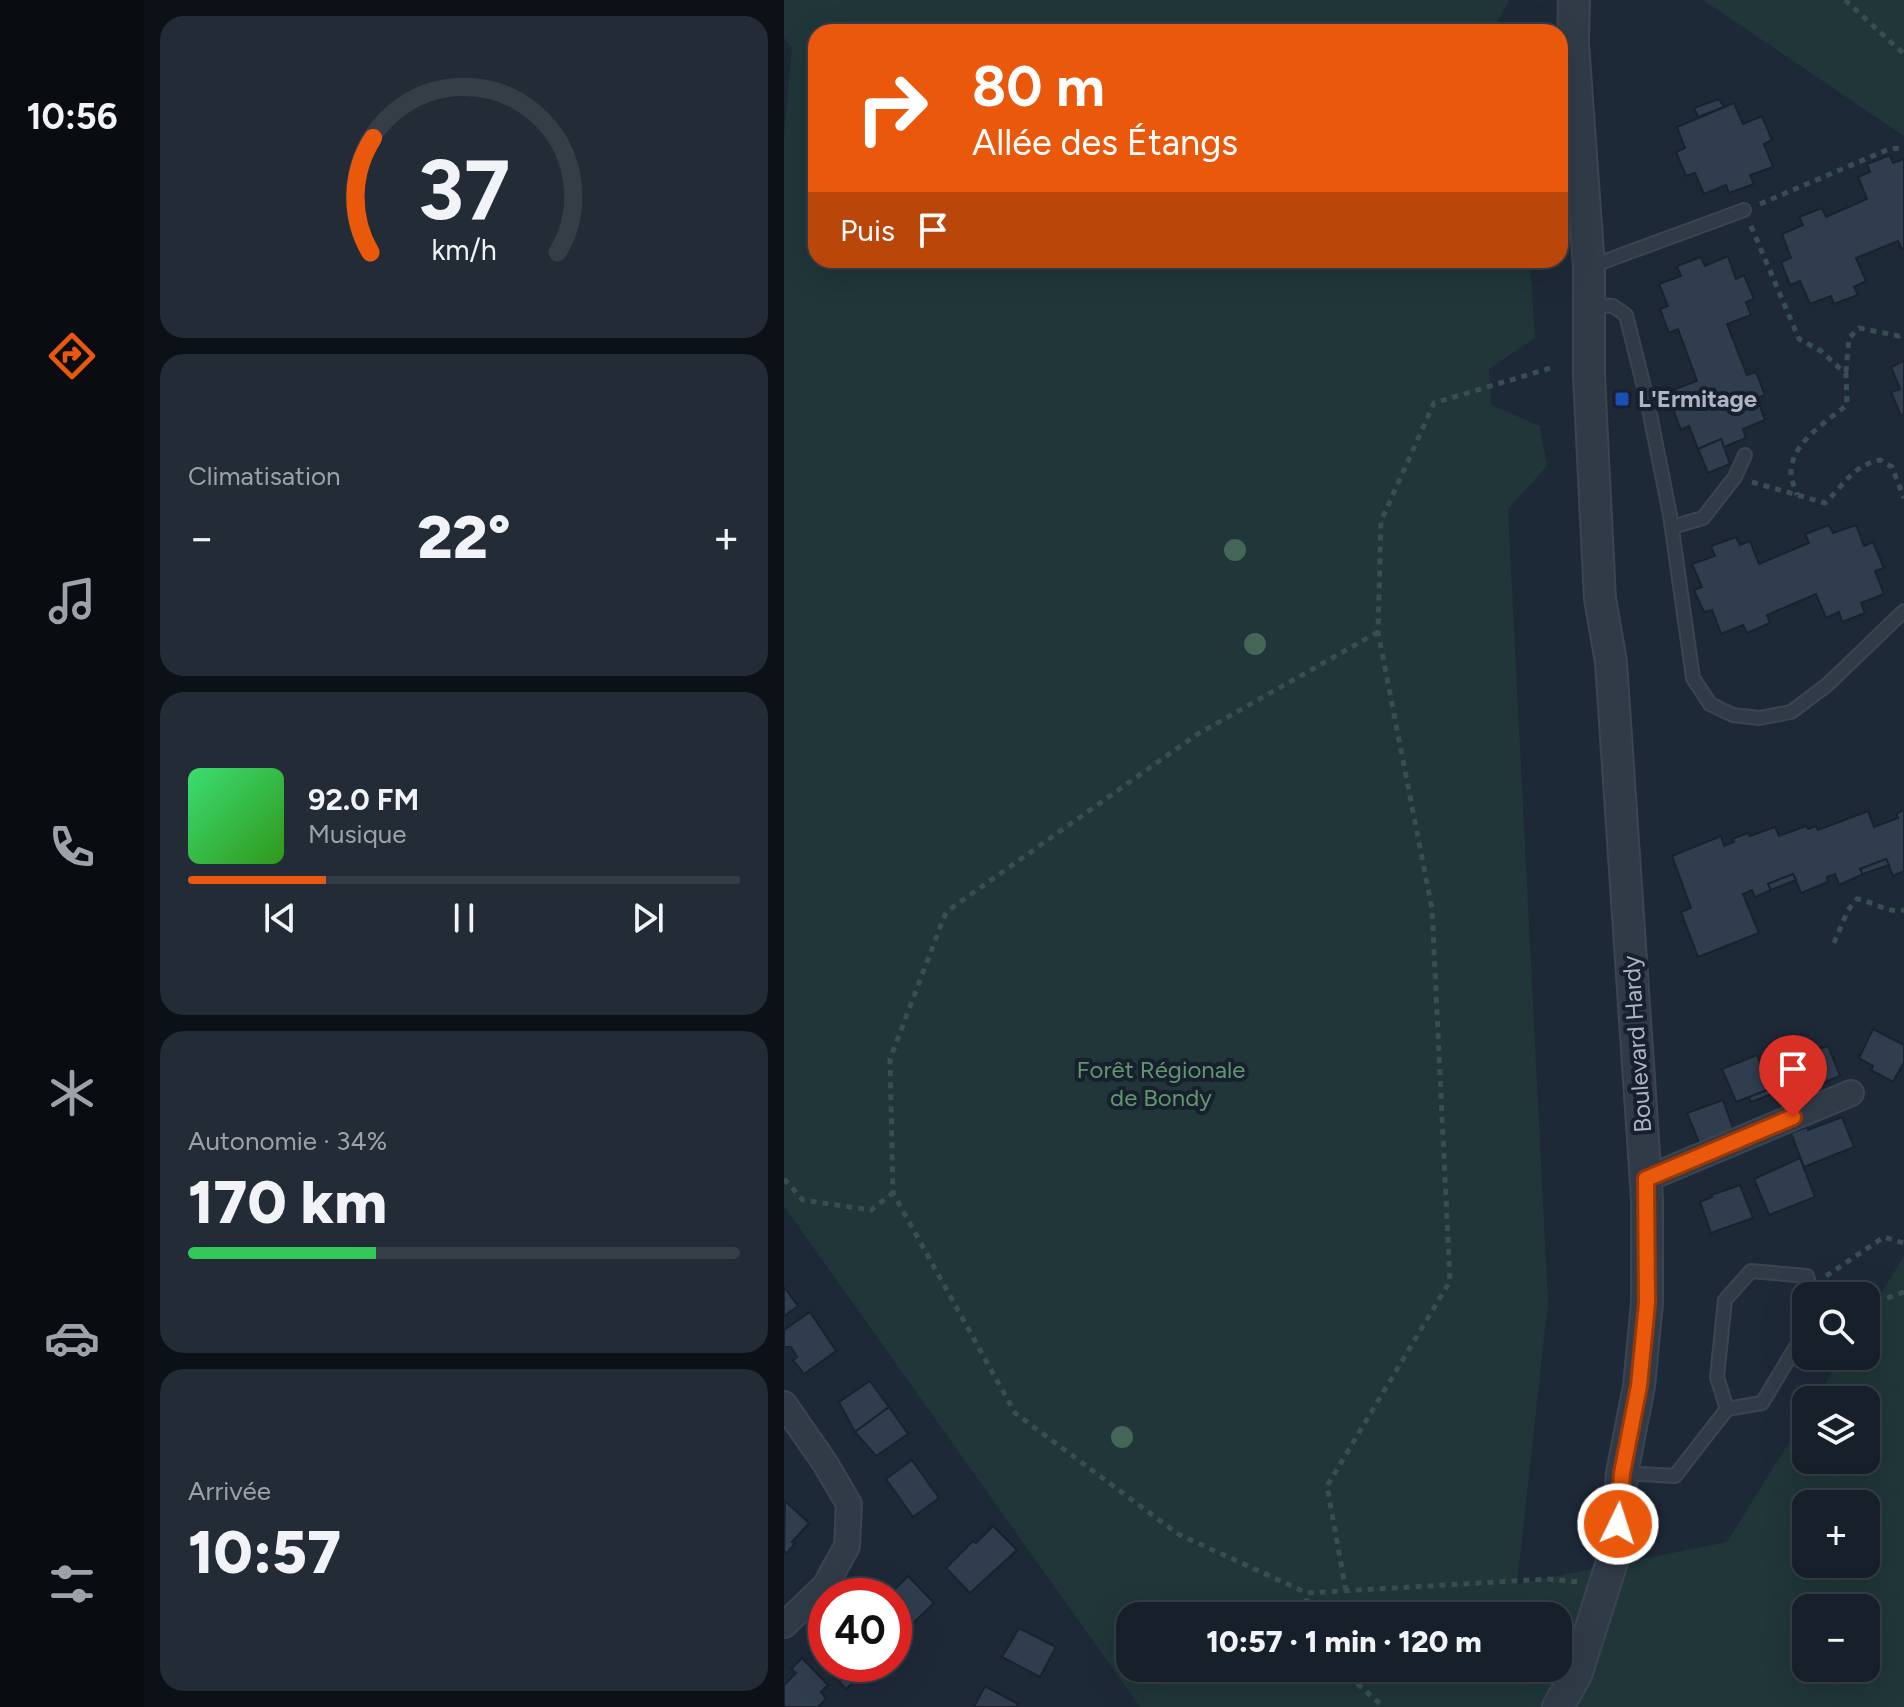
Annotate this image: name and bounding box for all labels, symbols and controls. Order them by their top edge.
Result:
text: 80 m [972,53,1105,120]
icon: right [840,56,944,160]
text: 10:56 [26,95,118,138]
text: Allée des Étangs [972,121,1238,164]
text: 37 [418,140,510,240]
icon: arrive [911,208,955,252]
text: Puis [840,212,895,249]
text: km/h [431,233,497,267]
icon: directions [44,328,100,384]
place label: L'Ermitage [1638,384,1757,413]
marker: L'Ermitage [1613,390,1631,408]
text: Climatisation [188,460,341,492]
text: 22° [417,501,511,573]
text: − [188,511,215,564]
text: + [713,511,740,564]
icon: music [44,573,100,629]
text: 92.0 FM [308,781,419,818]
text: Musique [308,818,406,850]
icon: phone [44,819,100,875]
icon: previous [258,896,302,940]
icon: pause [442,896,486,940]
icon: next [626,896,670,940]
street label: Boulevard Hardy [1616,954,1657,1134]
pin [1759,1035,1827,1117]
icon: arrive [1771,1047,1815,1091]
park label: Forêt Régionale de Bondy [1077,1055,1245,1112]
icon: climate [44,1065,100,1121]
text: Autonomie · 34% [188,1125,387,1157]
text: 170 km [188,1166,387,1238]
map controls [1792,1282,1880,1682]
button: search [1792,1282,1880,1370]
icon: car [44,1310,100,1366]
button: layers [1792,1386,1880,1474]
text: Arrivée [188,1475,271,1507]
position arrow [1576,1482,1660,1566]
button: + [1792,1490,1880,1578]
text: 10:57 [188,1516,341,1588]
icon: filters [44,1556,100,1612]
speed limit sign: 40 [808,1578,912,1682]
button: − [1792,1594,1880,1682]
text: 10:57 · 1 min · 120 m [1206,1623,1482,1660]

